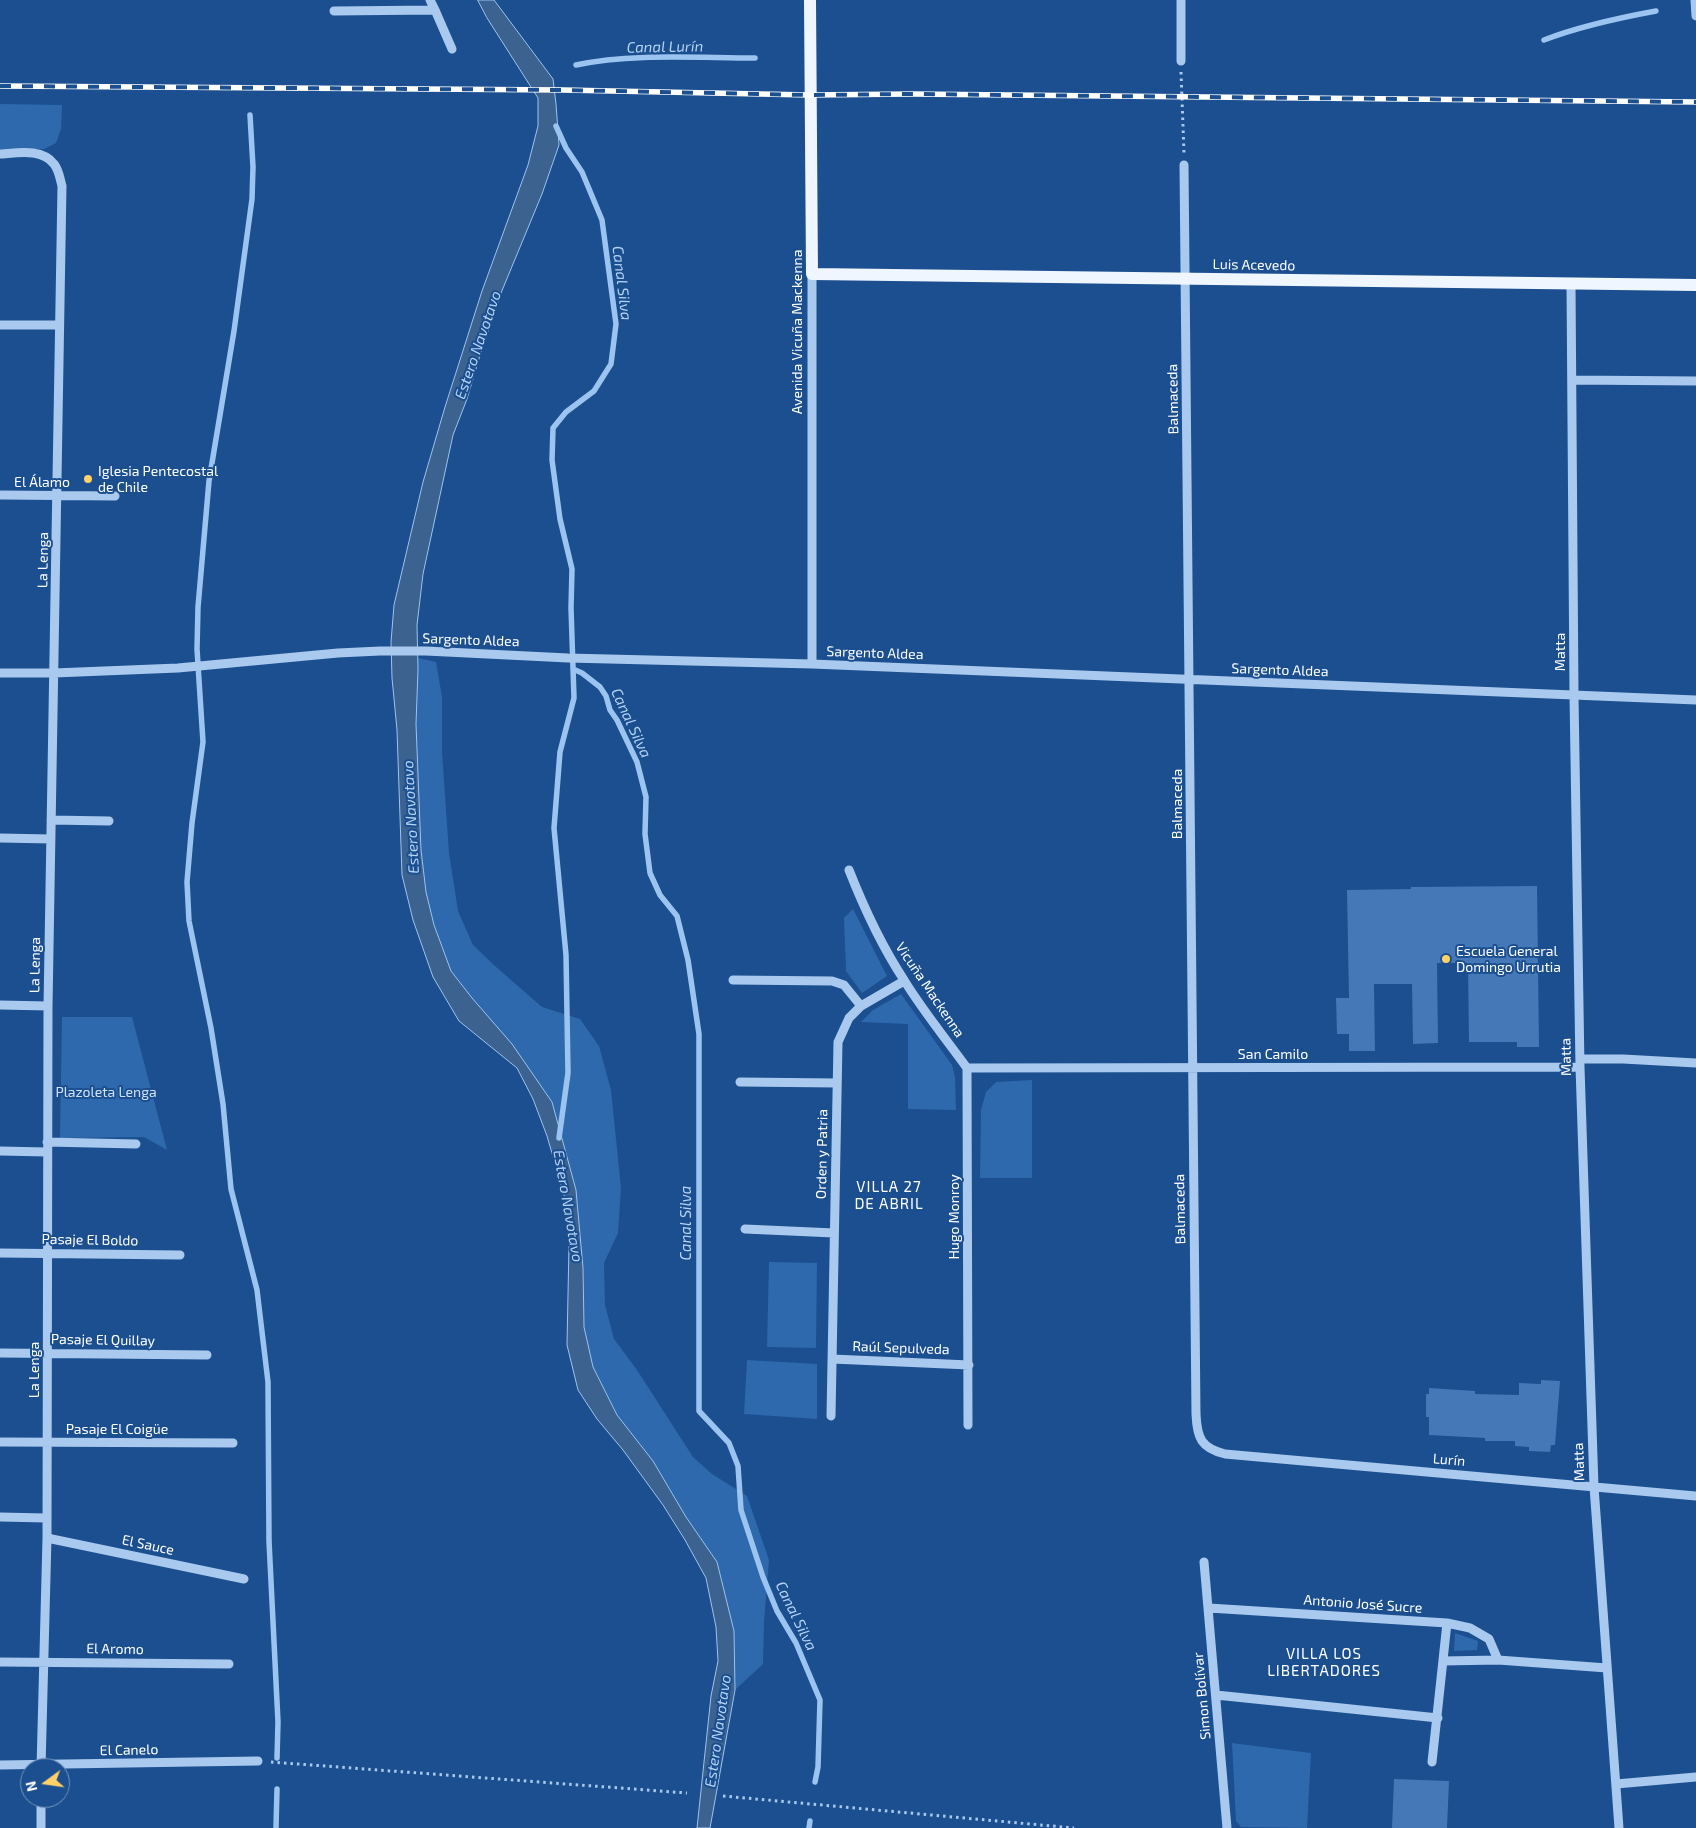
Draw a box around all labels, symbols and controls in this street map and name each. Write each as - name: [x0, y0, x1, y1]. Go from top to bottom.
- water label: Canal Lurín: [627, 37, 703, 57]
- water label: Canal Silva: [609, 245, 635, 321]
- street label: Avenida Vicuña Mackenna: [789, 250, 805, 414]
- street label: Luis Acevedo: [1213, 256, 1295, 274]
- water label: Estero Navotavo: [451, 288, 505, 402]
- street label: Balmaceda: [1164, 364, 1182, 434]
- place label: Iglesia Pentecostal de Chile: [98, 463, 218, 496]
- marker: Iglesia Pentecostal de Chile: [82, 473, 94, 485]
- street label: El Álamo: [14, 474, 70, 490]
- street label: La Lenga: [34, 532, 52, 588]
- street label: Sargento Aldea: [422, 630, 520, 650]
- street label: Matta: [1552, 633, 1568, 671]
- street label: Sargento Aldea: [826, 643, 924, 663]
- street label: Sargento Aldea: [1231, 660, 1329, 680]
- water label: Canal Silva: [607, 685, 655, 761]
- water label: Estero Navotavo: [399, 760, 423, 874]
- street label: Balmaceda: [1169, 769, 1185, 839]
- street label: La Lenga: [26, 937, 44, 993]
- street label: Vicuña Mackenna: [892, 939, 968, 1041]
- place label: Escuela General Domingo Urrutia: [1456, 943, 1561, 976]
- marker: Escuela General Domingo Urrutia: [1440, 953, 1452, 965]
- street label: Matta: [1557, 1038, 1575, 1076]
- street label: San Camilo: [1238, 1046, 1308, 1062]
- park label: Plazoleta Lenga: [55, 1084, 157, 1100]
- street label: Orden y Patria: [813, 1109, 831, 1199]
- water label: Estero Navotavo: [549, 1149, 587, 1263]
- street label: Hugo Monroy: [946, 1174, 962, 1260]
- street label: Balmaceda: [1171, 1174, 1189, 1244]
- district label: VILLA 27 DE ABRIL: [853, 1178, 925, 1213]
- water label: Canal Silva: [677, 1186, 695, 1260]
- street label: Pasaje El Boldo: [42, 1231, 138, 1249]
- street label: Pasaje El Quillay: [51, 1331, 155, 1349]
- street label: Raúl Sepulveda: [852, 1338, 950, 1358]
- street label: La Lenga: [26, 1342, 42, 1398]
- street label: Pasaje El Coigüe: [66, 1421, 168, 1437]
- street label: Matta: [1570, 1443, 1588, 1481]
- street label: Lurín: [1432, 1450, 1466, 1470]
- street label: El Sauce: [120, 1531, 176, 1559]
- water label: Canal Silva: [772, 1578, 820, 1654]
- street label: Antonio José Sucre: [1303, 1591, 1423, 1617]
- street label: El Aromo: [86, 1640, 144, 1658]
- district label: VILLA LOS LIBERTADORES: [1266, 1645, 1382, 1680]
- street label: Simon Bolívar: [1190, 1652, 1214, 1740]
- water label: Estero Navotavo: [701, 1674, 735, 1788]
- street label: El Canelo: [100, 1741, 158, 1759]
- north arrow: [20, 1758, 70, 1808]
- text: N: [21, 1780, 40, 1793]

